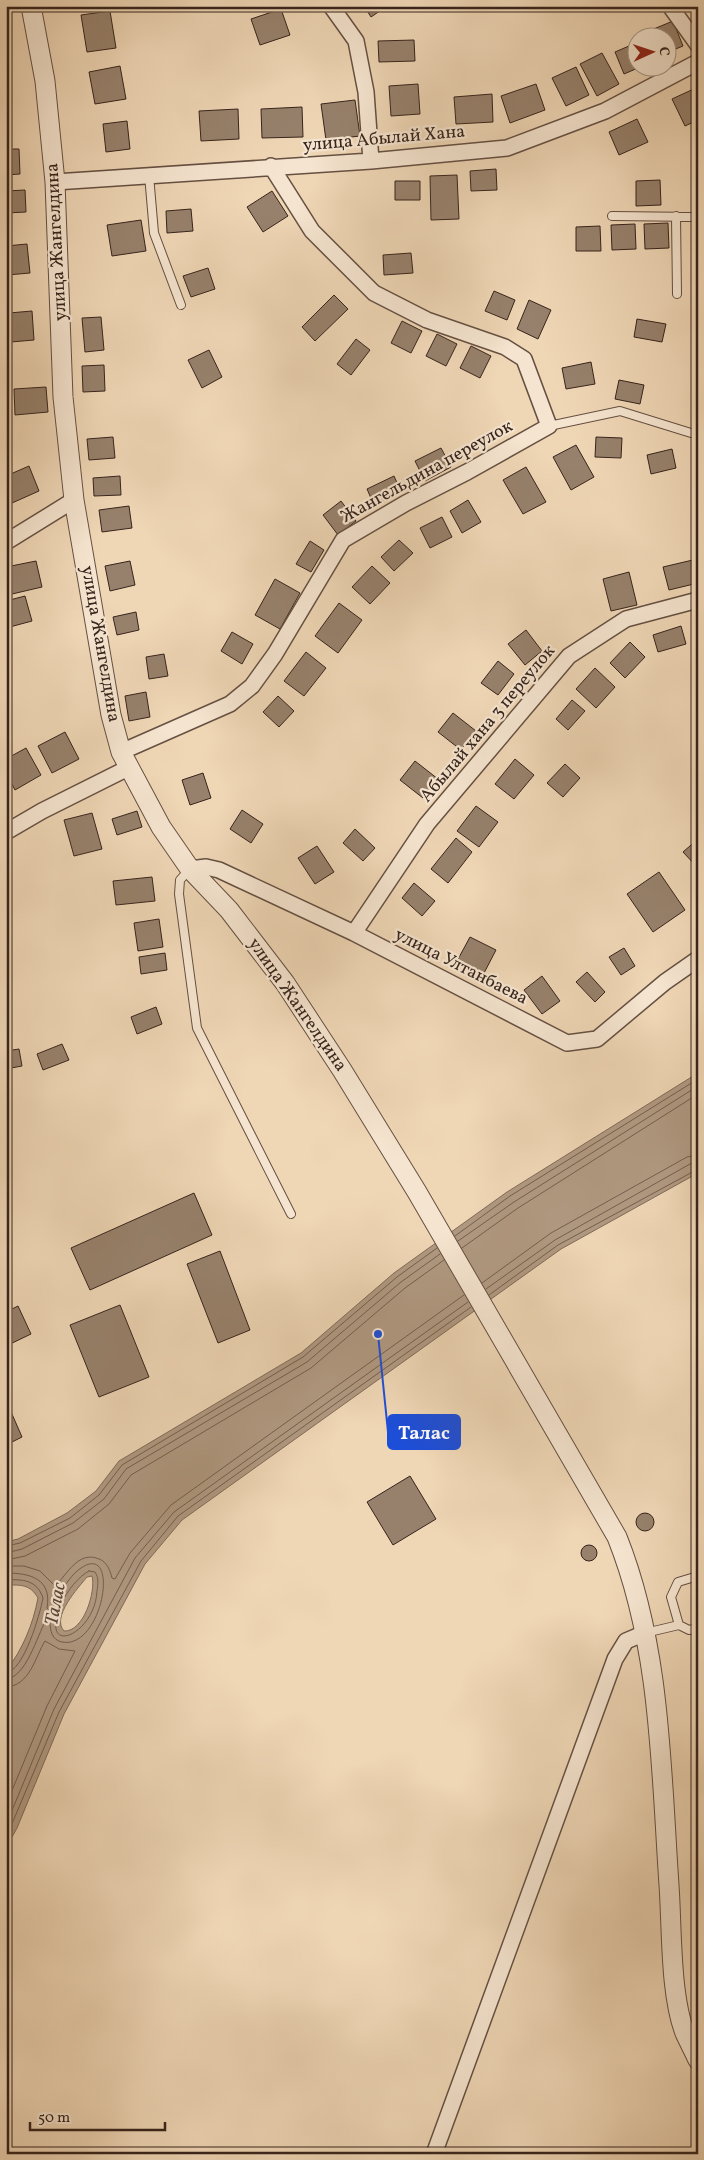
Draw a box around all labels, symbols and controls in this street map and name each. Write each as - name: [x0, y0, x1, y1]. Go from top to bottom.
- north arrow: [626, 28, 676, 78]
- text: С: [654, 46, 673, 56]
- street label: улица Абылай Хана: [302, 119, 466, 159]
- street label: улица Жангелдина: [40, 162, 74, 322]
- street label: Жангельдина переулок: [336, 414, 518, 530]
- street label: улица Жангелдина: [74, 564, 126, 724]
- street label: Абылай хана 3 переулок: [415, 639, 562, 808]
- street label: улица Ултанбаева: [390, 923, 532, 1011]
- street label: улица Жангелдина: [241, 933, 353, 1077]
- callout: Талас: [388, 1415, 460, 1449]
- text: Талас: [398, 1421, 450, 1447]
- water label: Талас: [39, 1580, 73, 1628]
- scale bar: [30, 2100, 165, 2132]
- text: 50 m: [38, 2108, 70, 2129]

